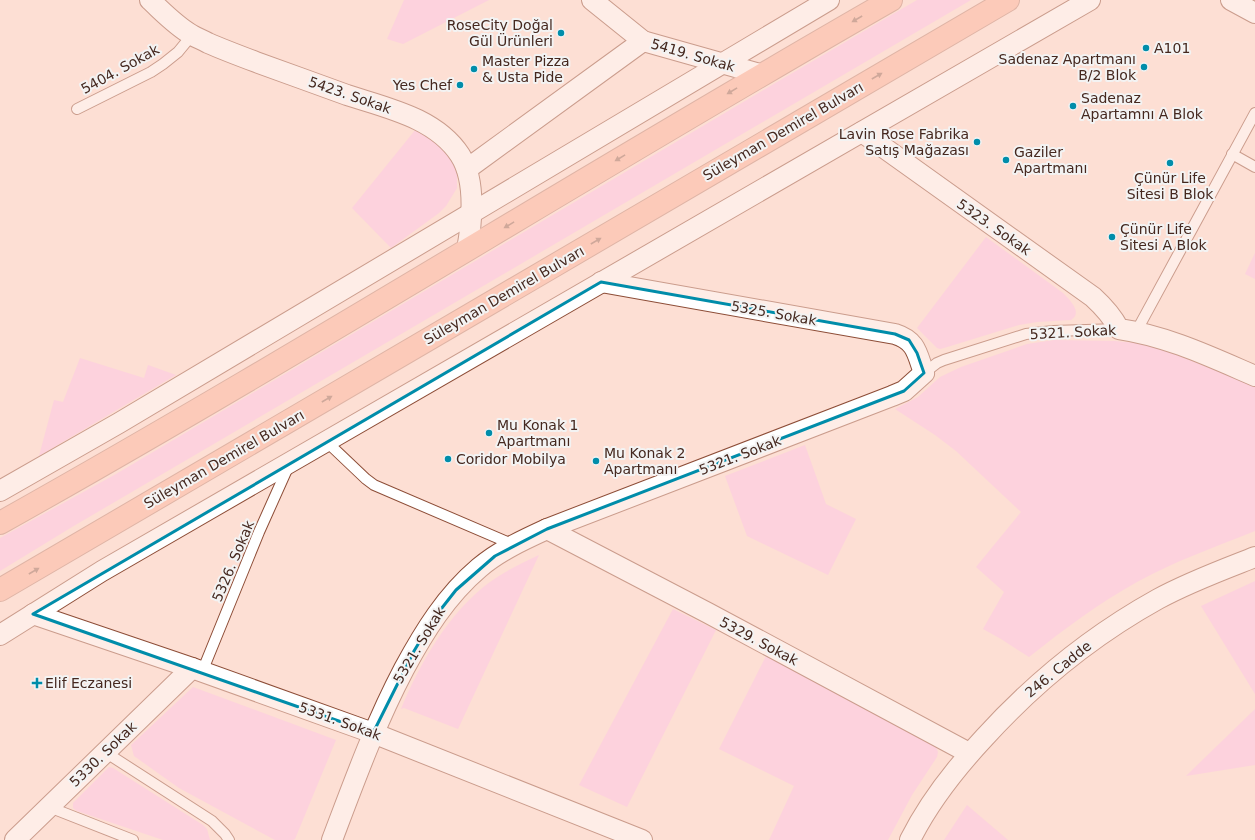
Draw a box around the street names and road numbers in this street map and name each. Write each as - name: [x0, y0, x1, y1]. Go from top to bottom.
- street label: 5419. Sokak: [649, 35, 738, 75]
- street label: 5404. Sokak: [78, 41, 162, 97]
- street label: 5423. Sokak: [306, 73, 394, 117]
- street label: Süleyman Demirel Bulvarı: [700, 78, 866, 184]
- street label: 5323. Sokak: [954, 196, 1035, 259]
- street label: Süleyman Demirel Bulvarı: [421, 242, 587, 348]
- street label: 5325. Sokak: [730, 298, 819, 329]
- street label: 5321. Sokak: [1029, 322, 1118, 342]
- street label: Süleyman Demirel Bulvarı: [141, 406, 307, 512]
- street label: 5321. Sokak: [697, 432, 784, 478]
- street label: 5326. Sokak: [209, 517, 258, 604]
- street label: 5321. Sokak: [390, 603, 449, 686]
- street label: 5329. Sokak: [717, 614, 802, 669]
- street label: 246. Cadde: [1022, 637, 1094, 701]
- street label: 5331. Sokak: [297, 699, 384, 744]
- street label: 5330. Sokak: [66, 718, 140, 790]

